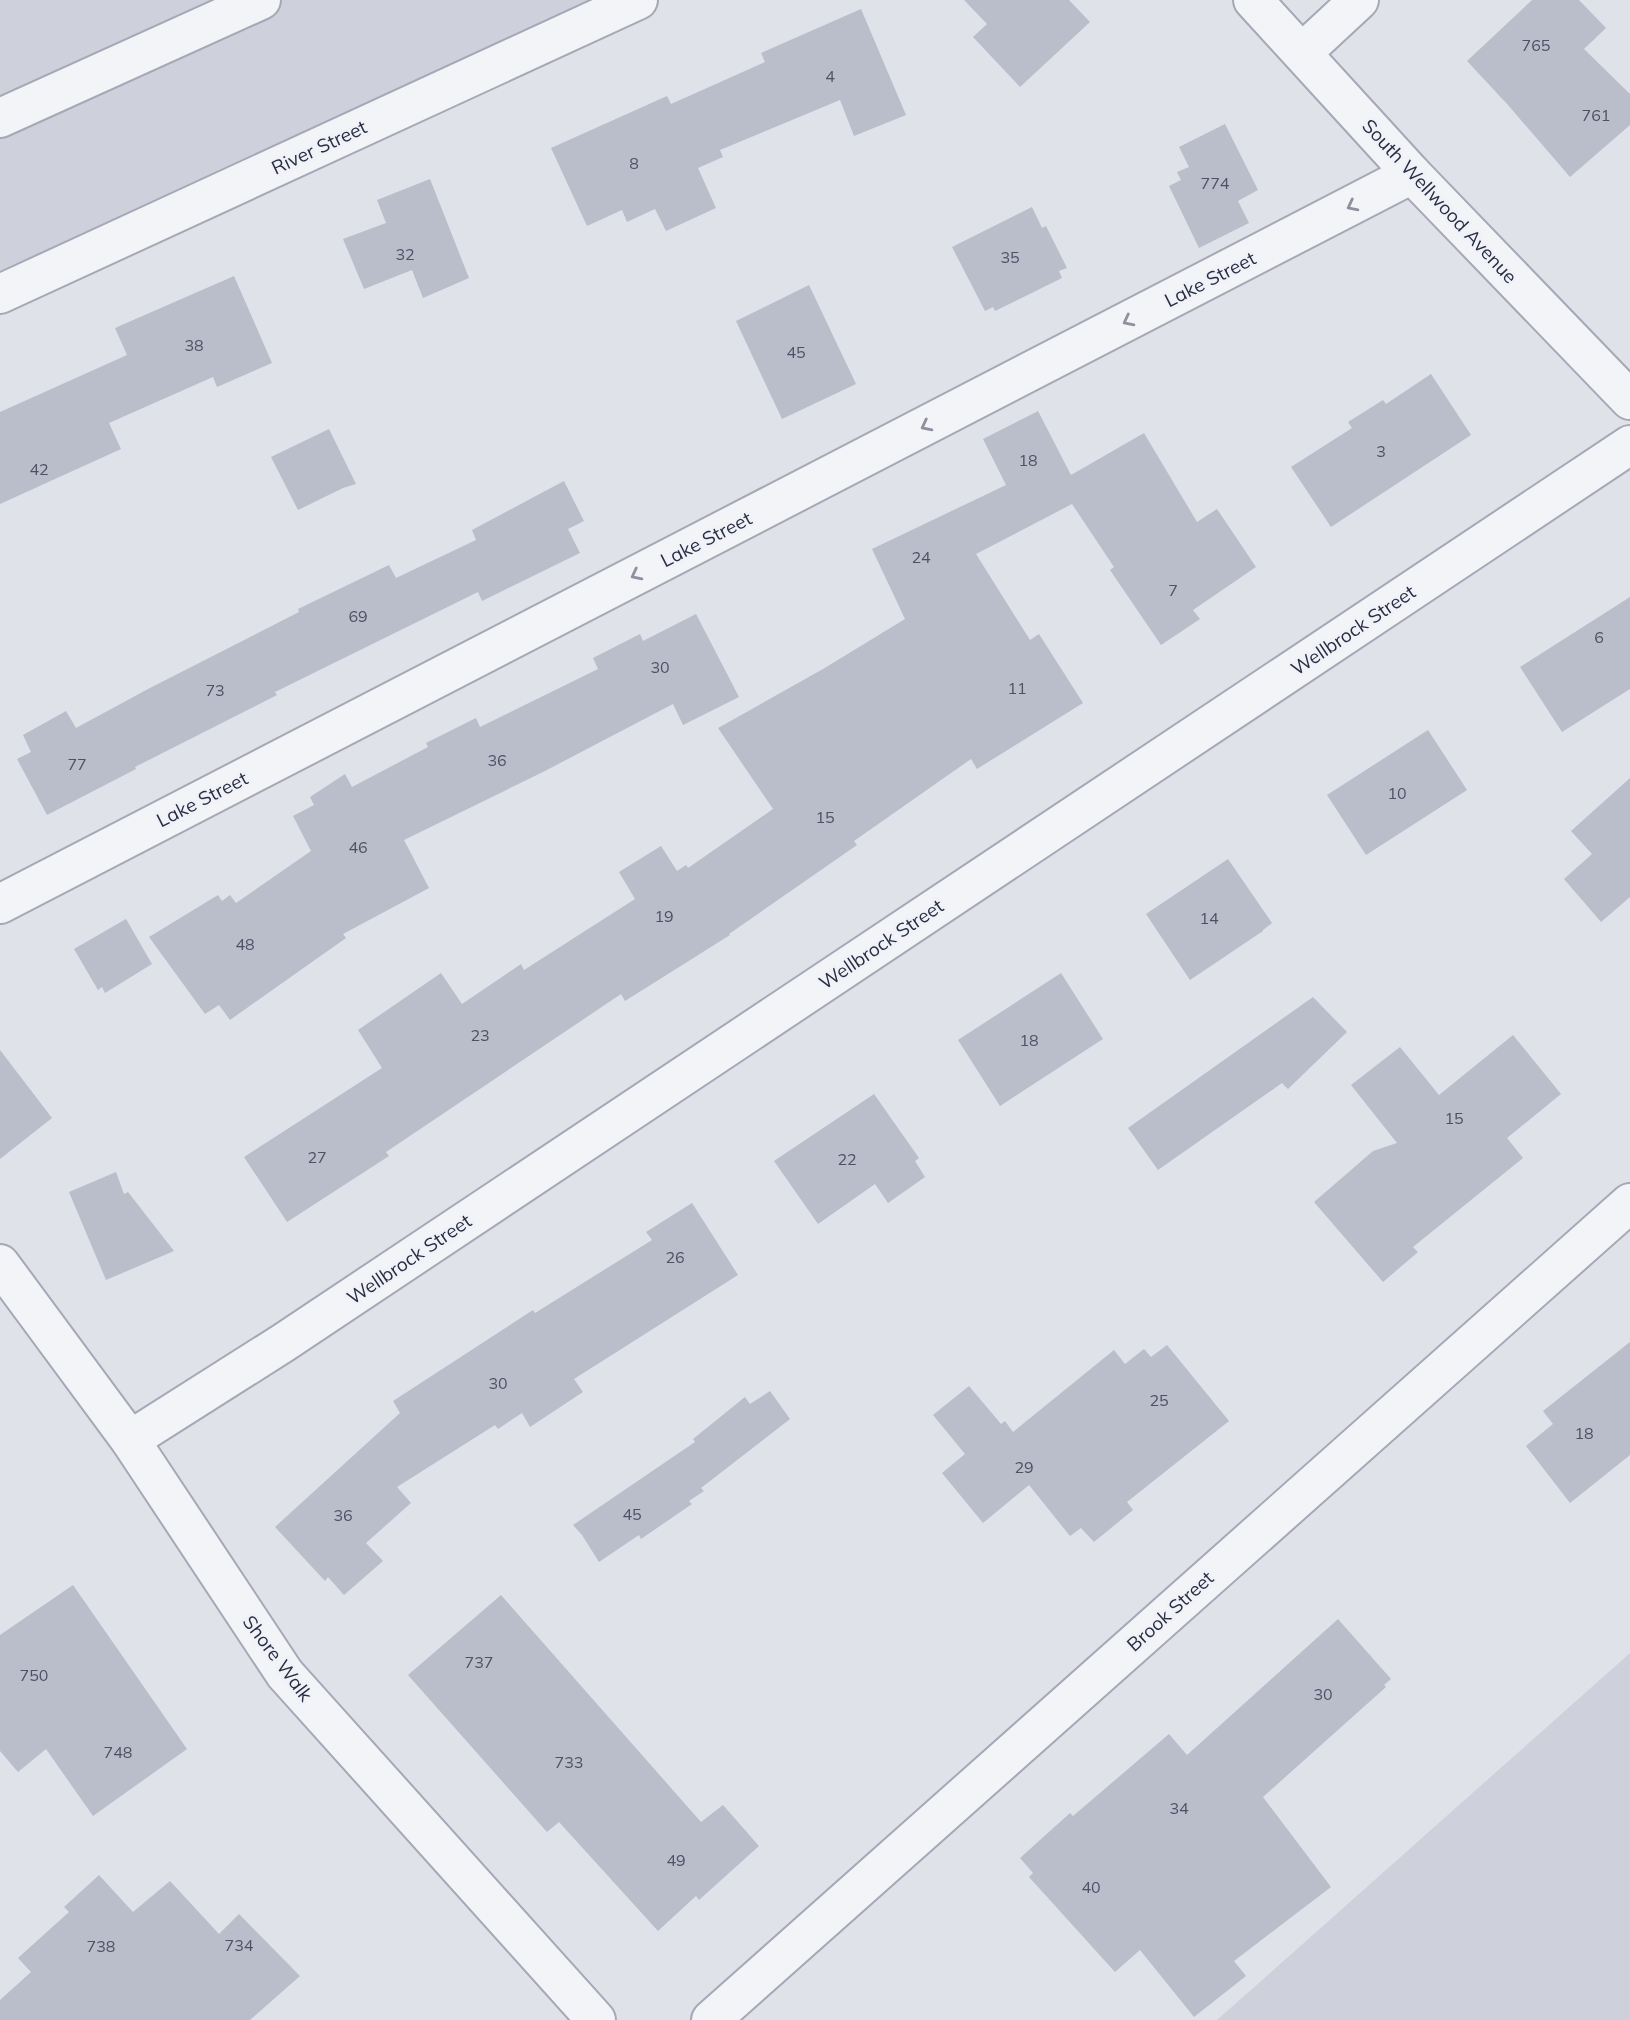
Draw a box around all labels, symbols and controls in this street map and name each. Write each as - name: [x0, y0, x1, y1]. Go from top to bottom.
- house number: 765: [1522, 35, 1550, 55]
- house number: 4: [825, 66, 835, 86]
- house number: 761: [1582, 105, 1610, 125]
- street label: River Street: [268, 114, 371, 180]
- street label: South Wellwood Avenue: [1357, 114, 1523, 288]
- house number: 8: [629, 153, 639, 173]
- house number: 774: [1201, 173, 1230, 193]
- one-way arrow: [1347, 197, 1359, 211]
- house number: 32: [395, 244, 415, 264]
- street label: Lake Street: [1160, 246, 1260, 312]
- house number: 35: [1000, 247, 1020, 267]
- one-way arrow: [1123, 313, 1135, 327]
- house number: 38: [184, 335, 204, 355]
- house number: 45: [786, 342, 806, 362]
- one-way arrow: [920, 417, 933, 431]
- house number: 3: [1376, 441, 1386, 461]
- house number: 18: [1018, 450, 1038, 470]
- house number: 42: [29, 459, 49, 479]
- street label: Lake Street: [656, 506, 756, 572]
- house number: 24: [911, 547, 931, 567]
- one-way arrow: [631, 567, 643, 580]
- street label: Wellbrock Street: [1286, 579, 1420, 681]
- house number: 7: [1168, 580, 1178, 600]
- house number: 69: [348, 606, 368, 626]
- house number: 6: [1594, 627, 1604, 647]
- house number: 30: [650, 657, 670, 677]
- house number: 11: [1007, 678, 1027, 698]
- house number: 73: [205, 680, 225, 700]
- house number: 36: [487, 750, 507, 770]
- house number: 77: [67, 754, 87, 774]
- street label: Lake Street: [152, 766, 252, 832]
- house number: 10: [1387, 783, 1407, 803]
- house number: 15: [815, 807, 835, 827]
- house number: 46: [348, 837, 368, 857]
- street label: Wellbrock Street: [814, 893, 948, 995]
- house number: 19: [654, 906, 674, 926]
- house number: 14: [1199, 908, 1219, 928]
- house number: 48: [235, 934, 255, 954]
- house number: 23: [470, 1025, 490, 1045]
- house number: 18: [1019, 1030, 1039, 1050]
- house number: 15: [1444, 1108, 1464, 1128]
- house number: 27: [307, 1147, 327, 1167]
- house number: 22: [837, 1149, 857, 1169]
- street label: Wellbrock Street: [342, 1208, 476, 1310]
- house number: 26: [665, 1247, 685, 1267]
- house number: 30: [488, 1373, 508, 1393]
- house number: 25: [1149, 1390, 1169, 1410]
- house number: 18: [1574, 1423, 1594, 1443]
- house number: 29: [1014, 1457, 1034, 1477]
- house number: 45: [622, 1504, 642, 1524]
- house number: 36: [333, 1505, 353, 1525]
- street label: Brook Street: [1122, 1565, 1219, 1656]
- street label: Shore Walk: [238, 1610, 318, 1706]
- house number: 737: [465, 1652, 493, 1672]
- house number: 750: [20, 1665, 48, 1685]
- house number: 30: [1313, 1684, 1333, 1704]
- house number: 748: [104, 1742, 132, 1762]
- house number: 733: [555, 1752, 583, 1772]
- house number: 34: [1169, 1798, 1189, 1818]
- house number: 49: [666, 1850, 686, 1870]
- house number: 40: [1081, 1877, 1101, 1897]
- house number: 734: [225, 1935, 254, 1955]
- house number: 738: [87, 1936, 115, 1956]

